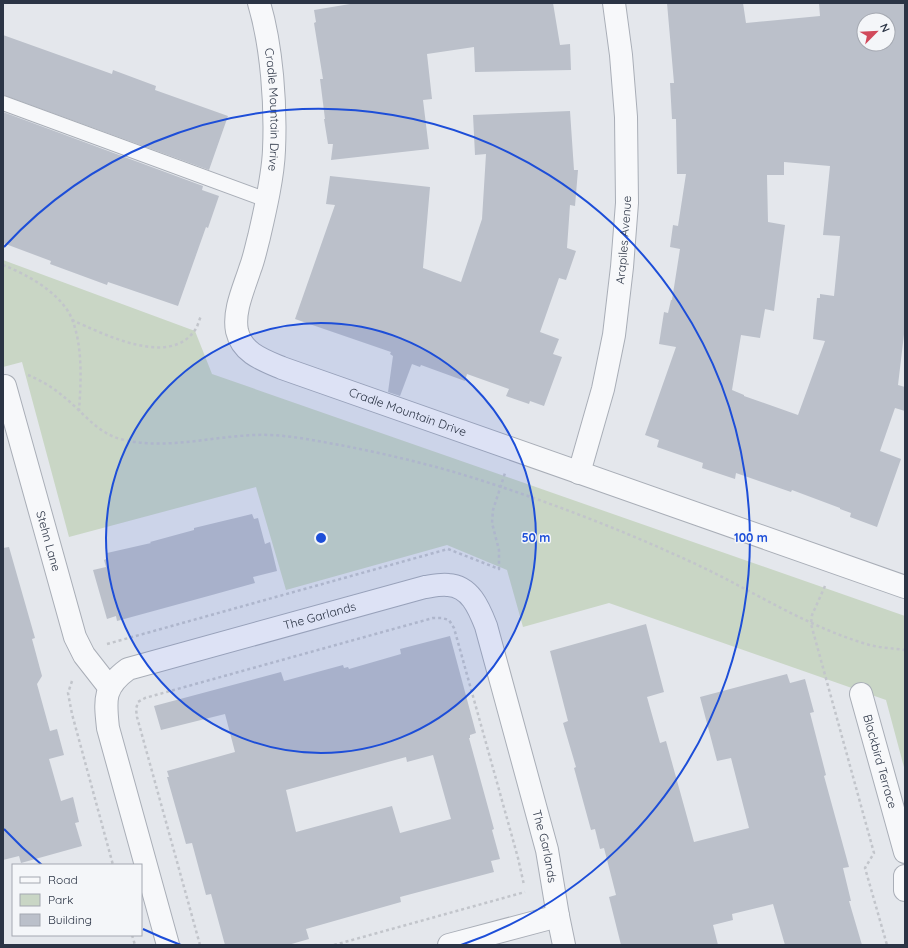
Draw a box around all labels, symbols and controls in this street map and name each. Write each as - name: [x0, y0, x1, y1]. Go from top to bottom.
- north arrow: [856, 12, 896, 52]
- text: N: [877, 21, 893, 34]
- street label: Cradle Mountain Drive: [262, 47, 282, 172]
- street label: Arapiles Avenue: [612, 195, 634, 285]
- street label: Cradle Mountain Drive: [347, 384, 469, 439]
- street label: Stehn Lane: [33, 509, 64, 573]
- text: 50 m: [522, 530, 550, 545]
- text: 100 m: [734, 530, 768, 545]
- centre of rings: [314, 531, 328, 545]
- street label: The Garlands: [282, 598, 358, 633]
- street label: Blackbird Terrace: [860, 712, 901, 810]
- street label: The Garlands: [529, 808, 560, 884]
- legend: [12, 864, 142, 936]
- text: Road: [48, 872, 78, 887]
- text: Park: [48, 892, 73, 907]
- text: Building: [48, 912, 92, 927]

